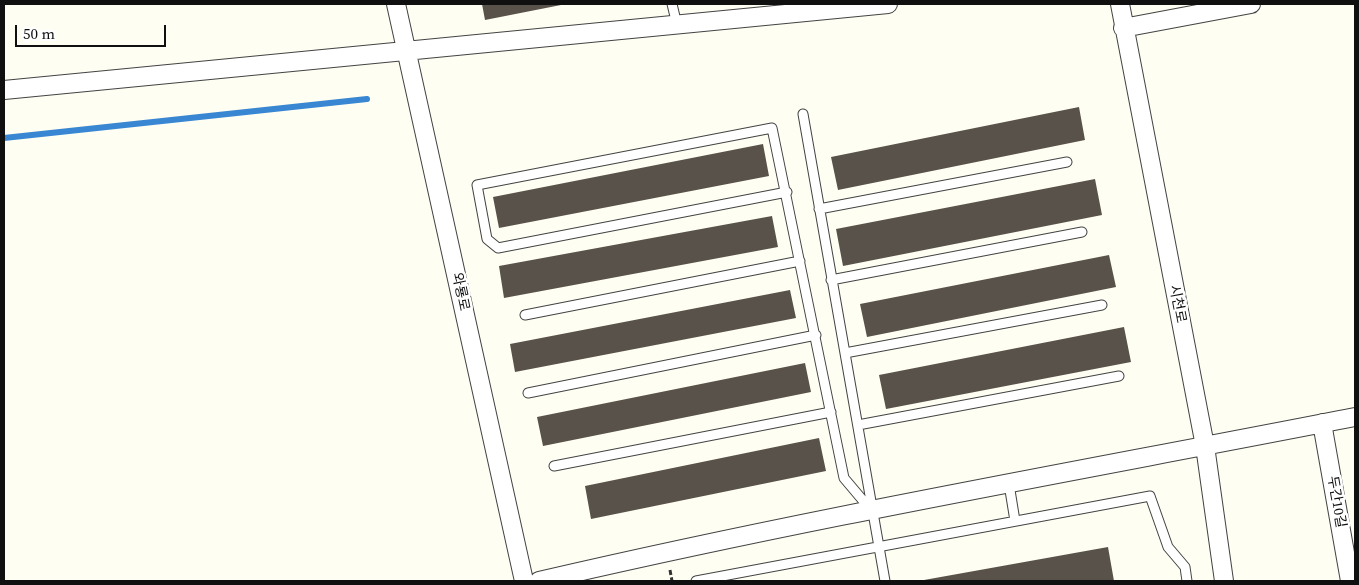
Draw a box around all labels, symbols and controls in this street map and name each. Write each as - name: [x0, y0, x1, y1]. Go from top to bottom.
- scale bar: [18, 15, 169, 47]
- text: 50 m: [23, 23, 55, 44]
- street label: 와룡로: [448, 271, 472, 313]
- street label: 시천로: [1165, 283, 1189, 325]
- street label: 두간10길: [1323, 475, 1349, 529]

